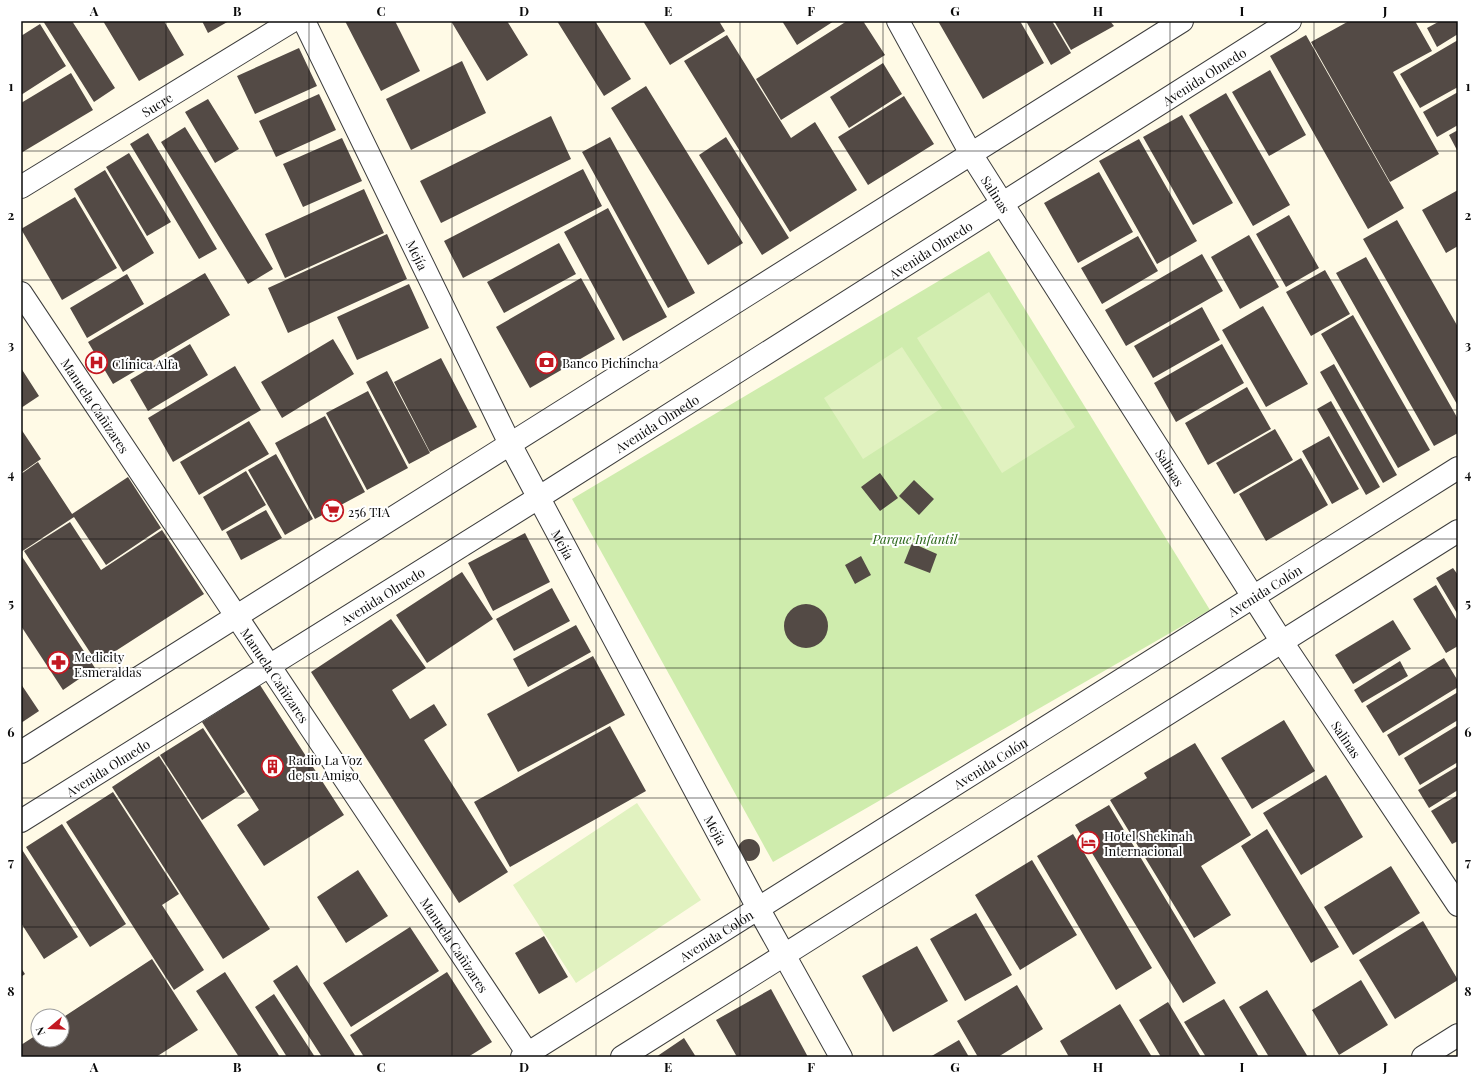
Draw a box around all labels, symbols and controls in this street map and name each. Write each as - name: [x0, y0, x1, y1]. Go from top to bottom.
- text: A: [89, 2, 99, 19]
- text: B: [233, 2, 242, 19]
- text: C: [376, 2, 386, 19]
- text: D: [519, 2, 529, 19]
- text: E: [664, 2, 672, 19]
- text: F: [807, 2, 815, 19]
- text: G: [950, 2, 960, 19]
- text: H: [1093, 2, 1103, 19]
- text: I: [1240, 2, 1245, 19]
- text: J: [1382, 2, 1388, 19]
- street label: Avenida Olmedo: [1158, 43, 1249, 109]
- text: 1: [9, 77, 14, 94]
- text: 1: [1466, 77, 1471, 94]
- street label: Sucre: [138, 88, 175, 120]
- street label: Salinas: [978, 172, 1015, 216]
- text: 2: [8, 206, 15, 223]
- text: 2: [1465, 206, 1472, 223]
- street label: Avenida Olmedo: [884, 216, 975, 283]
- street label: Mejía: [403, 237, 433, 273]
- text: 3: [8, 336, 14, 353]
- text: 3: [1465, 336, 1471, 353]
- bank icon: Banco Pichincha: [534, 349, 560, 375]
- hospital icon: Clínica Alfa: [83, 350, 109, 376]
- place label: Banco Pichincha: [562, 354, 659, 371]
- street label: Manuela Cañizares: [58, 355, 134, 456]
- place label: Clínica Alfa: [112, 355, 179, 372]
- street label: Avenida Olmedo: [611, 390, 702, 456]
- street label: Salinas: [1152, 445, 1189, 489]
- text: 4: [8, 465, 15, 482]
- text: 4: [1465, 465, 1472, 482]
- supermarket icon: 256 TIA: [320, 498, 346, 524]
- place label: 256 TIA: [348, 503, 391, 520]
- street label: Mejía: [549, 526, 579, 562]
- park label: Parque Infantil: [872, 530, 959, 547]
- street label: Avenida Colón: [1223, 560, 1305, 620]
- street label: Avenida Olmedo: [336, 563, 427, 628]
- text: 5: [8, 594, 14, 611]
- text: 5: [1465, 594, 1471, 611]
- street label: Manuela Cañizares: [238, 624, 313, 726]
- place label: Medicity Esmeraldas: [74, 648, 142, 680]
- pharmacy icon: Medicity Esmeraldas: [45, 650, 71, 676]
- street label: Salinas: [1328, 717, 1365, 761]
- text: 6: [7, 723, 15, 740]
- text: 6: [1464, 723, 1472, 740]
- street label: Avenida Colón: [949, 733, 1030, 793]
- street label: Avenida Olmedo: [62, 734, 153, 800]
- place label: Radio La Voz de su Amigo: [288, 751, 362, 783]
- building icon: Radio La Voz de su Amigo: [259, 753, 285, 779]
- street label: Mejía: [701, 812, 731, 848]
- place label: Hotel Shekinah Internacional: [1104, 827, 1193, 859]
- hotel icon: Hotel Shekinah Internacional: [1076, 829, 1102, 855]
- text: 7: [8, 853, 14, 870]
- text: 7: [1465, 853, 1471, 870]
- street label: Manuela Cañizares: [417, 894, 493, 996]
- street label: Avenida Colón: [675, 905, 756, 965]
- text: 8: [7, 982, 15, 999]
- text: 8: [1464, 982, 1472, 999]
- north arrow: [30, 1008, 70, 1048]
- text: N: [32, 1025, 48, 1038]
- text: A: [89, 1058, 99, 1075]
- text: B: [233, 1058, 242, 1075]
- text: C: [376, 1058, 386, 1075]
- text: D: [519, 1058, 529, 1075]
- text: E: [664, 1058, 672, 1075]
- text: F: [807, 1058, 815, 1075]
- text: G: [950, 1058, 960, 1075]
- text: H: [1093, 1058, 1103, 1075]
- text: I: [1240, 1058, 1245, 1075]
- text: J: [1382, 1058, 1388, 1075]

